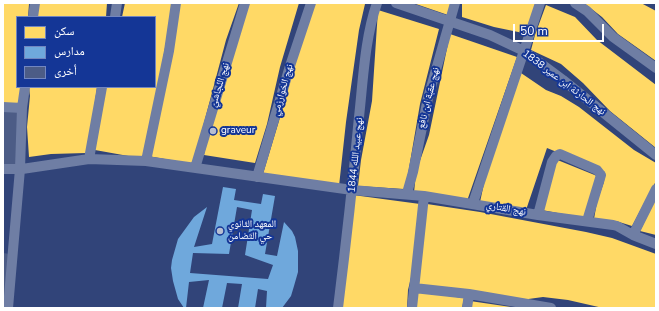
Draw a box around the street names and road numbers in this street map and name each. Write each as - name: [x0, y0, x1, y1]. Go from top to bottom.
- street label: نهج الحارثة ابن عمير 1838: [520, 48, 608, 118]
- street label: نهج النّجاشيّ: [208, 61, 232, 109]
- street label: نهج الخوارزمي: [270, 63, 296, 117]
- street label: نهج عقبة ابن نافع: [416, 66, 442, 130]
- street label: نهج عبيد اللله 1844: [346, 117, 366, 193]
- street label: نهج القتاري: [485, 200, 527, 218]

